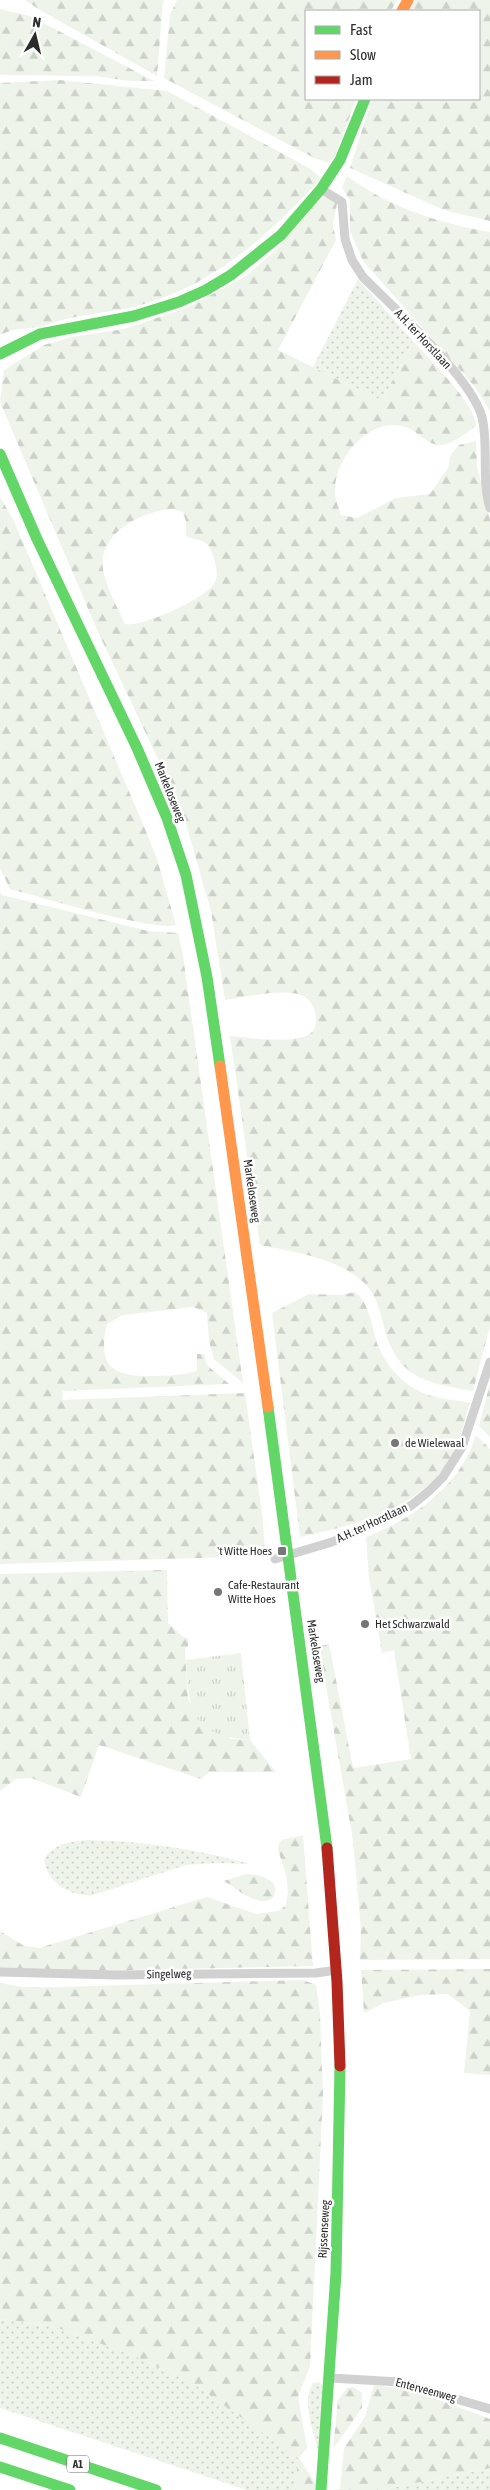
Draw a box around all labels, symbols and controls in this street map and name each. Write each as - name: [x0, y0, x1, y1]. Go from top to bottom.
- north arrow: [10, 10, 60, 60]
- legend: [305, 10, 480, 100]
- text: N: [32, 14, 42, 31]
- text: Fast: [350, 21, 372, 38]
- text: Slow: [350, 46, 376, 63]
- text: Jam: [350, 71, 373, 88]
- street label: A.H. ter Horstlaan: [392, 306, 454, 372]
- street label: Markeloseweg: [152, 760, 189, 825]
- street label: Markeloseweg: [241, 1159, 263, 1224]
- place label: de Wielewaal: [405, 1436, 465, 1450]
- marker: de Wielewaal: [389, 1437, 401, 1449]
- street label: A.H. ter Horstlaan: [334, 1500, 410, 1546]
- place label: 't Witte Hoes: [217, 1544, 272, 1558]
- marker: 't Witte Hoes: [276, 1545, 288, 1557]
- place label: Cafe-Restaurant Witte Hoes: [228, 1578, 300, 1606]
- marker: Cafe-Restaurant Witte Hoes: [212, 1586, 224, 1598]
- place label: Het Schwarzwald: [375, 1617, 450, 1631]
- marker: Het Schwarzwald: [359, 1618, 371, 1630]
- street label: Markeloseweg: [304, 1619, 328, 1684]
- street label: Singelweg: [147, 1967, 192, 1981]
- street label: Rijssenseweg: [315, 2199, 333, 2259]
- street label: Enterveenweg: [394, 2375, 459, 2405]
- road number: A1: [67, 2456, 89, 2472]

